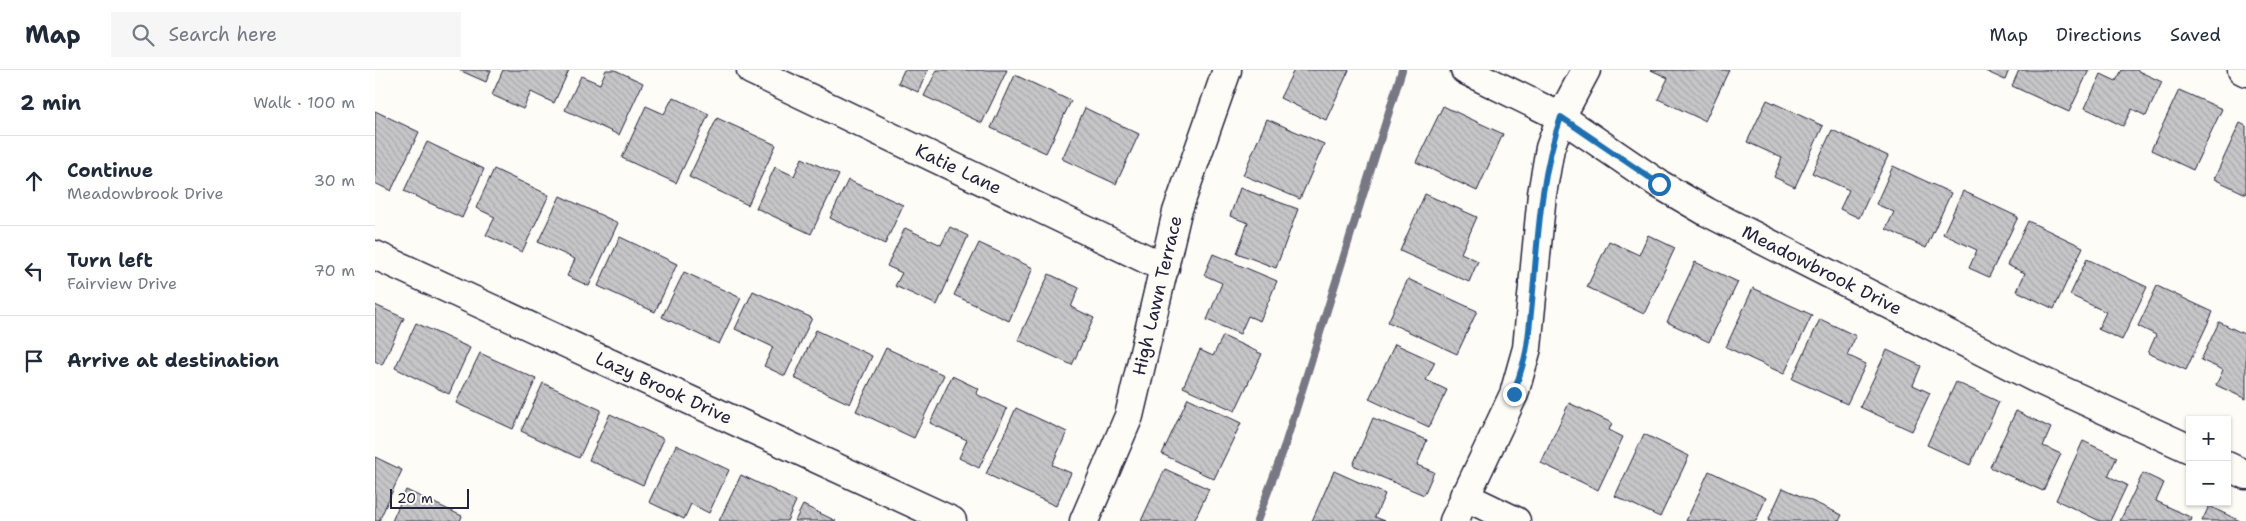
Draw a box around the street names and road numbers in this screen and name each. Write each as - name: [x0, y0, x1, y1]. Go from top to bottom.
- street label: Katie Lane: [911, 138, 1006, 200]
- street label: High Lawn Terrace: [1127, 213, 1188, 378]
- street label: Meadowbrook Drive: [1738, 220, 1906, 321]
- street label: Lazy Brook Drive: [591, 346, 736, 430]

